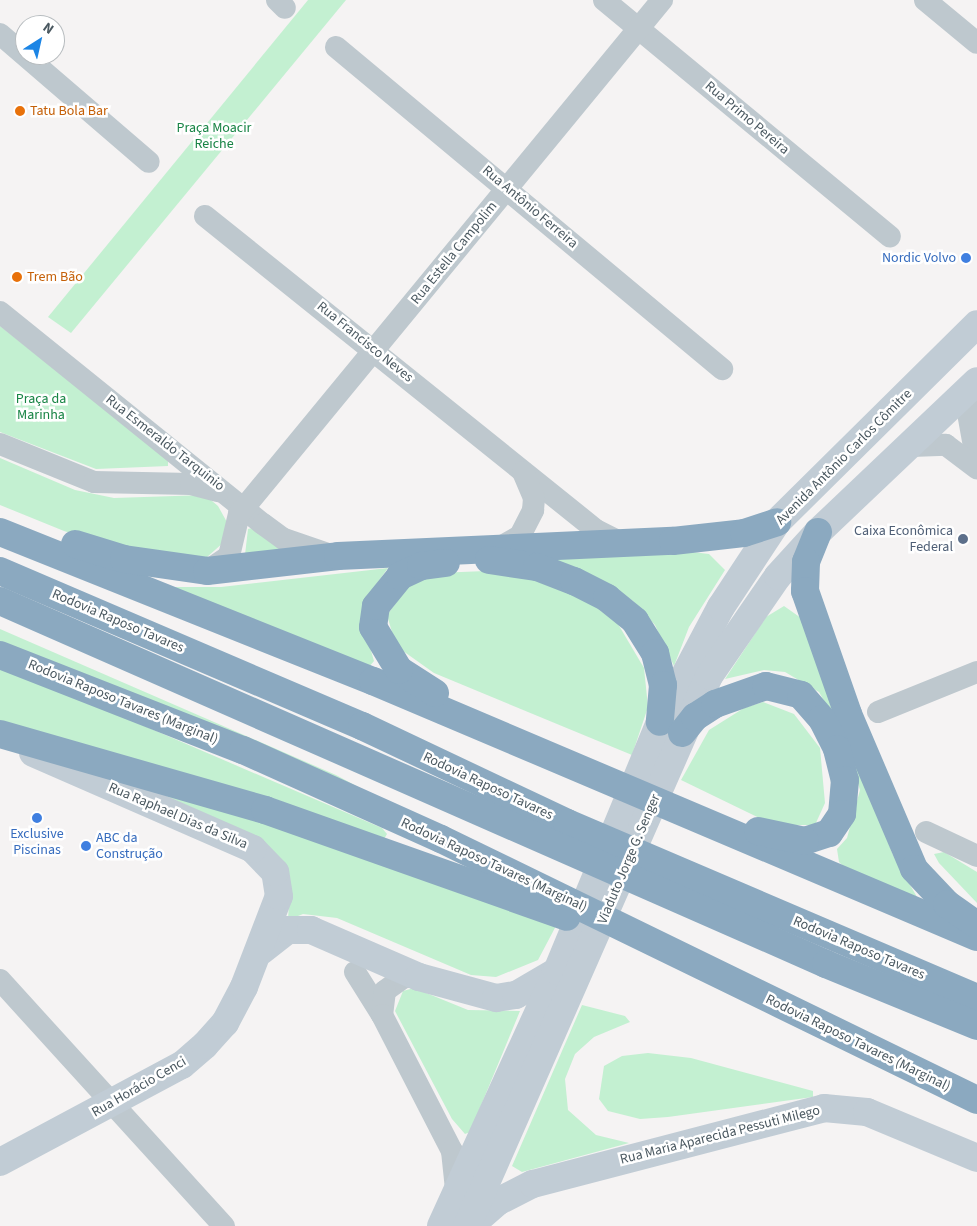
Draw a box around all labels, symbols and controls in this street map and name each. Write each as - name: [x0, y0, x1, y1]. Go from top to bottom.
- north arrow: [15, 15, 65, 65]
- text: N: [38, 18, 58, 39]
- street label: Rua Primo Pereira: [701, 78, 793, 158]
- place label: Tatu Bola Bar: [30, 103, 108, 119]
- marker: Tatu Bola Bar: [14, 105, 26, 117]
- park label: Praça Moacir Reiche: [177, 120, 251, 152]
- street label: Rua Antônio Ferreira: [479, 162, 581, 252]
- street label: Rua Estella Campolim: [407, 198, 501, 308]
- place label: Nordic Volvo: [882, 250, 956, 266]
- marker: Nordic Volvo: [960, 252, 972, 264]
- place label: Trem Bão: [27, 269, 83, 285]
- marker: Trem Bão: [11, 271, 23, 283]
- street label: Rua Francisco Neves: [314, 298, 416, 386]
- street label: Avenida Antônio Carlos Cômitre: [773, 386, 915, 528]
- park label: Praça da Marinha: [16, 391, 66, 424]
- street label: Rua Esmeraldo Tarquinio: [102, 391, 228, 495]
- place label: Caixa Econômica Federal: [854, 523, 953, 556]
- marker: Caixa Econômica Federal: [957, 533, 969, 545]
- street label: Rodovia Raposo Tavares: [50, 586, 186, 656]
- street label: Rodovia Raposo Tavares (Marginal): [26, 656, 220, 748]
- street label: Rodovia Raposo Tavares: [420, 748, 556, 824]
- street label: Rua Raphael Dias da Silva: [106, 779, 250, 853]
- street label: Viaduto Jorge G. Senger: [594, 792, 664, 926]
- marker: Exclusive Piscinas: [31, 812, 43, 824]
- street label: Rodovia Raposo Tavares (Marginal): [398, 814, 590, 916]
- place label: Exclusive Piscinas: [10, 826, 64, 859]
- place label: ABC da Construção: [96, 830, 163, 862]
- marker: ABC da Construção: [80, 840, 92, 852]
- street label: Rodovia Raposo Tavares: [791, 913, 927, 983]
- street label: Rodovia Raposo Tavares (Marginal): [763, 991, 953, 1095]
- street label: Rua Horácio Cenci: [89, 1053, 189, 1121]
- street label: Rua Maria Aparecida Pessuti Milego: [618, 1102, 822, 1168]

